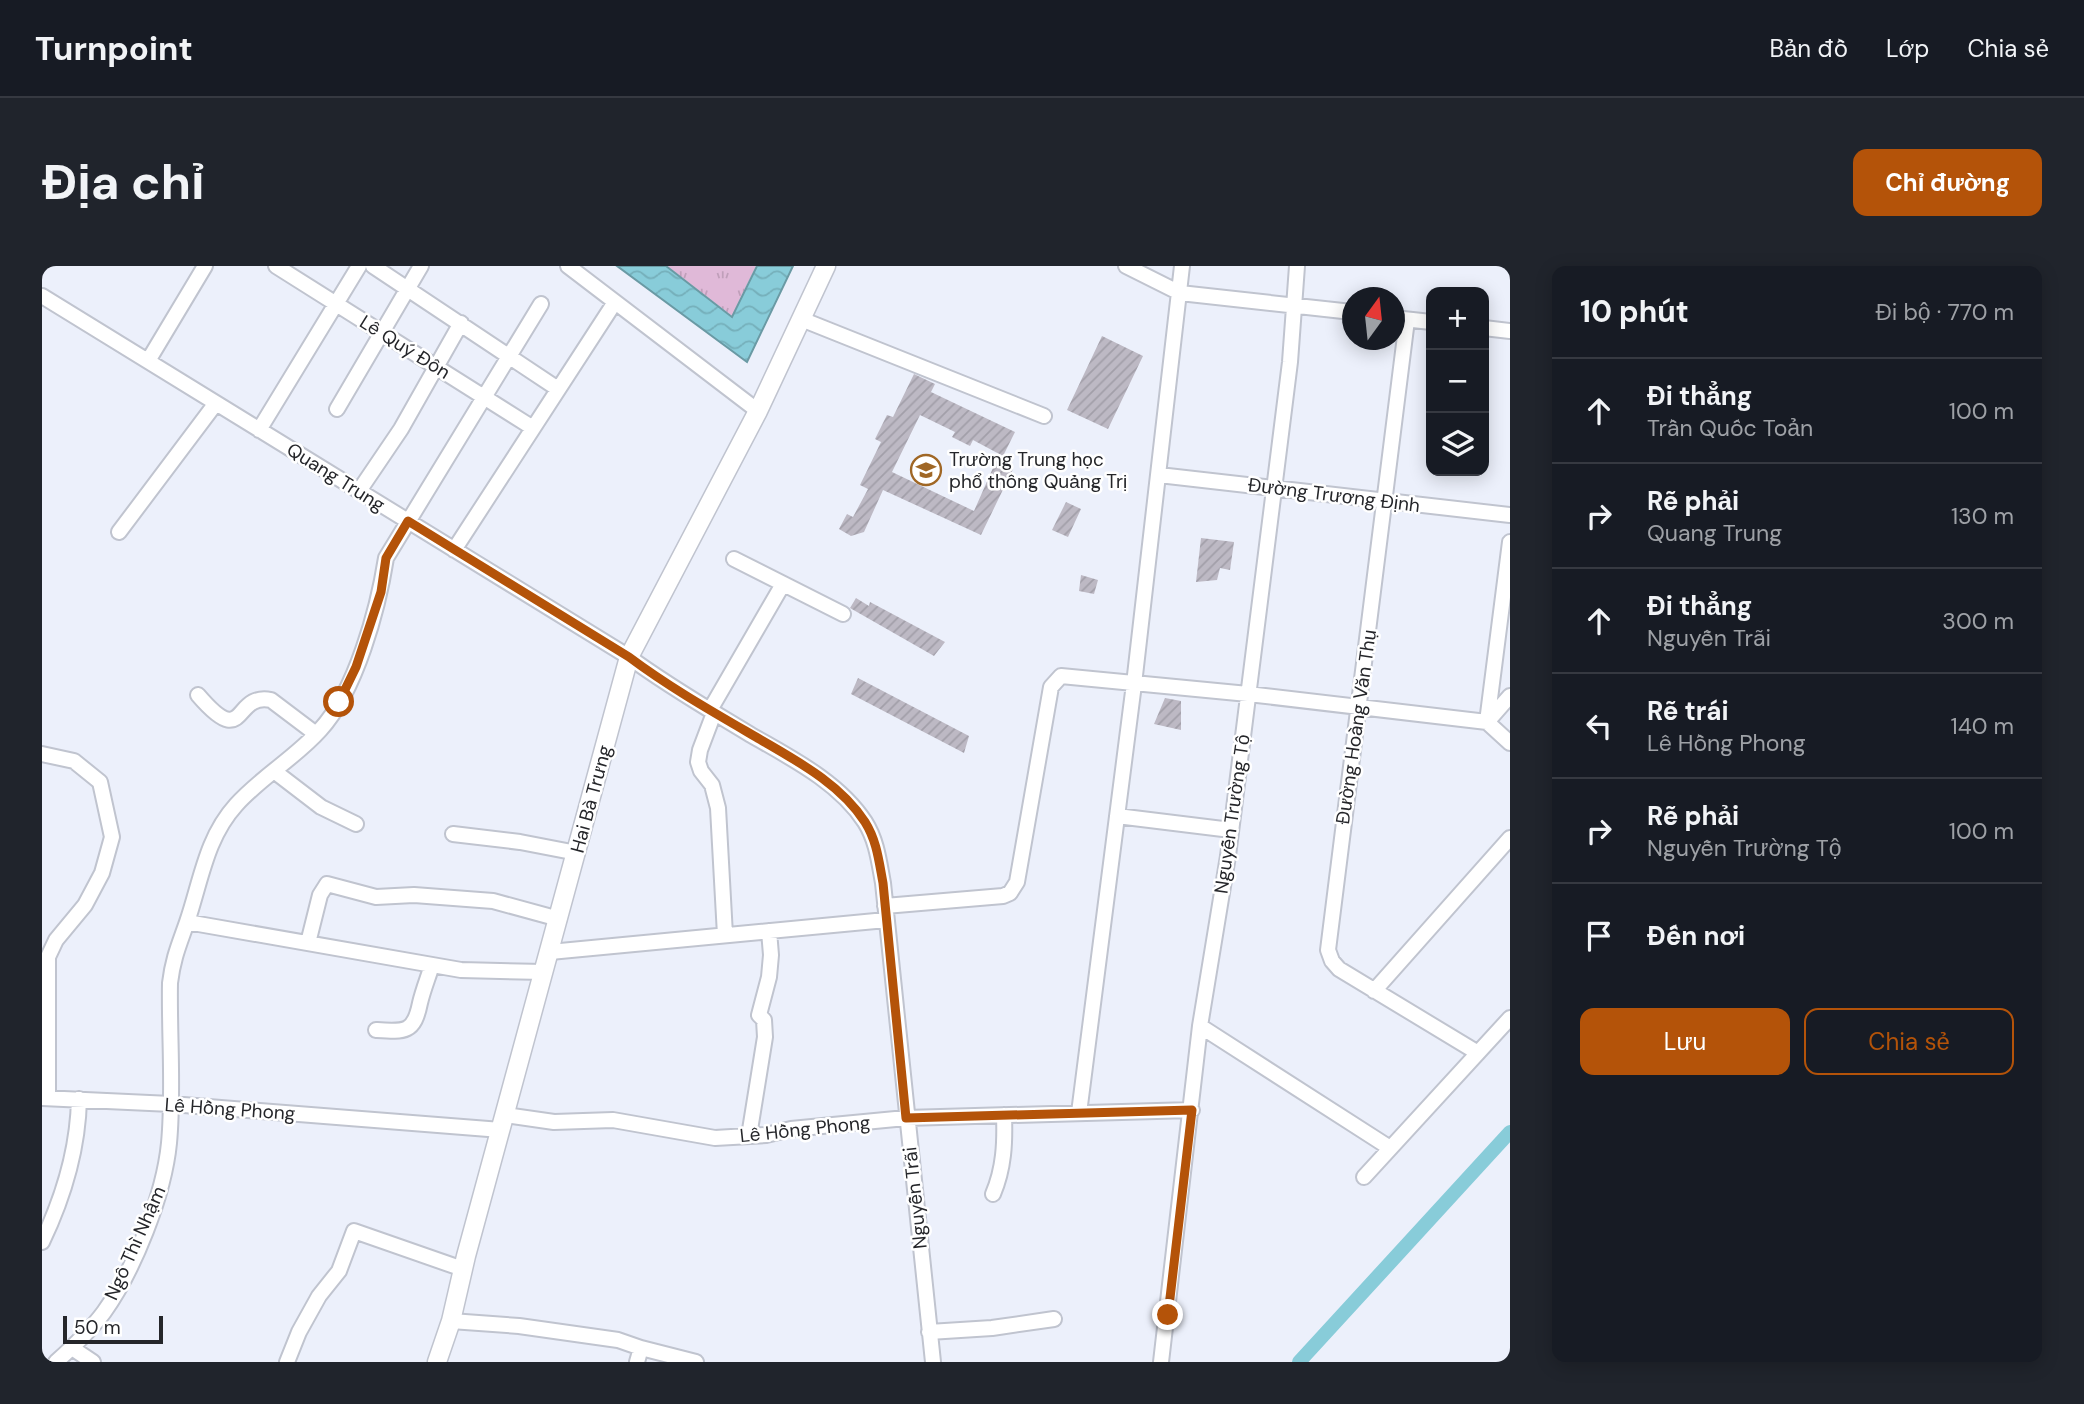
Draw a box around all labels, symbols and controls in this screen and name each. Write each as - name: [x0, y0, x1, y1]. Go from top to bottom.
- text: Turnpoint: [35, 27, 193, 70]
- text: Bản đồ: [1770, 33, 1848, 64]
- text: Lớp: [1886, 33, 1929, 64]
- text: Chia sẻ: [1967, 33, 2049, 64]
- button: Chỉ đường: [1853, 149, 2042, 216]
- text: Địa chỉ: [42, 150, 205, 214]
- north arrow: [1342, 287, 1405, 350]
- map controls: [1426, 287, 1489, 476]
- button: +: [1426, 287, 1489, 350]
- text: 10 phút: [1580, 292, 1689, 331]
- text: Đi bộ · 770 m: [1875, 297, 2014, 327]
- street label: Lê Quý Đôn: [355, 309, 455, 385]
- button: −: [1426, 350, 1489, 413]
- text: Đi thẳng: [1647, 379, 1752, 413]
- icon: ahead: [1580, 392, 1618, 430]
- text: 100 m: [1949, 396, 2014, 426]
- button: layers: [1426, 413, 1489, 476]
- text: Trần Quốc Toản: [1647, 413, 1813, 443]
- street label: Quang Trung: [282, 437, 390, 517]
- place label: Trường Trung học phổ thông Quảng Trị: [949, 447, 1127, 494]
- school or university icon: Trường Trung học phổ thông Quảng Trị: [909, 453, 943, 487]
- street label: Đường Trương Định: [1247, 472, 1421, 518]
- text: Rẽ phải: [1647, 484, 1739, 518]
- icon: right: [1580, 497, 1618, 535]
- text: 130 m: [1951, 501, 2014, 531]
- text: Quang Trung: [1647, 518, 1782, 548]
- text: Đi thẳng: [1647, 589, 1752, 623]
- icon: ahead: [1580, 602, 1618, 640]
- text: 300 m: [1942, 606, 2014, 636]
- text: Nguyễn Trãi: [1647, 623, 1771, 653]
- street label: Đường Hoàng Văn Thụ: [1330, 628, 1382, 826]
- route start: [323, 686, 354, 717]
- text: Rẽ trái: [1647, 694, 1729, 728]
- icon: left: [1580, 707, 1618, 745]
- text: 140 m: [1951, 711, 2014, 741]
- text: Lê Hồng Phong: [1647, 728, 1806, 758]
- street label: Nguyễn Trường Tộ: [1208, 733, 1256, 895]
- street label: Hai Bà Trưng: [565, 742, 617, 856]
- text: Rẽ phải: [1647, 799, 1739, 833]
- icon: right: [1580, 812, 1618, 850]
- text: 100 m: [1949, 816, 2014, 846]
- text: Nguyễn Trường Tộ: [1647, 833, 1841, 863]
- icon: arrive: [1580, 917, 1618, 955]
- text: Đến nơi: [1647, 919, 1745, 953]
- button: Lưu: [1580, 1008, 1790, 1075]
- button: Chia sẻ: [1804, 1008, 2014, 1075]
- street label: Lê Hồng Phong: [164, 1092, 297, 1126]
- street label: Lê Hồng Phong: [739, 1110, 872, 1148]
- street label: Nguyễn Trãi: [897, 1146, 933, 1250]
- street label: Ngô Thì Nhậm: [99, 1182, 171, 1304]
- route end: [1152, 1299, 1183, 1330]
- scale bar: [63, 1313, 163, 1345]
- text: 50 m: [74, 1315, 121, 1340]

